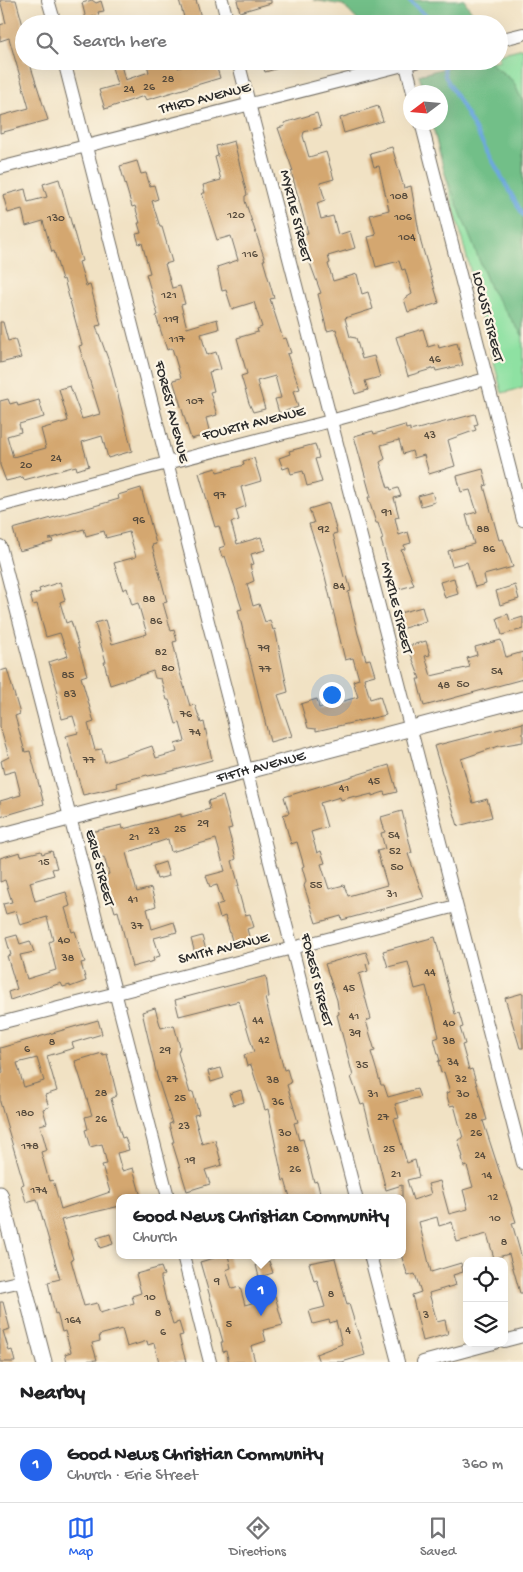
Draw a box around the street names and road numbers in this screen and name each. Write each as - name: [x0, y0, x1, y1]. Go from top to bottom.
- street label: THIRD AVENUE: [157, 79, 253, 119]
- street label: MYRTLE STREET: [275, 168, 315, 265]
- street label: LOCUST STREET: [467, 270, 507, 365]
- street label: FOREST AVENUE: [149, 358, 193, 466]
- street label: FOURTH AVENUE: [200, 402, 308, 446]
- street label: MYRTLE STREET: [376, 560, 416, 657]
- street label: FIFTH AVENUE: [214, 747, 308, 788]
- street label: ERIE STREET: [80, 828, 118, 910]
- street label: SMITH AVENUE: [177, 929, 272, 969]
- street label: FOREST STREET: [296, 931, 337, 1030]

